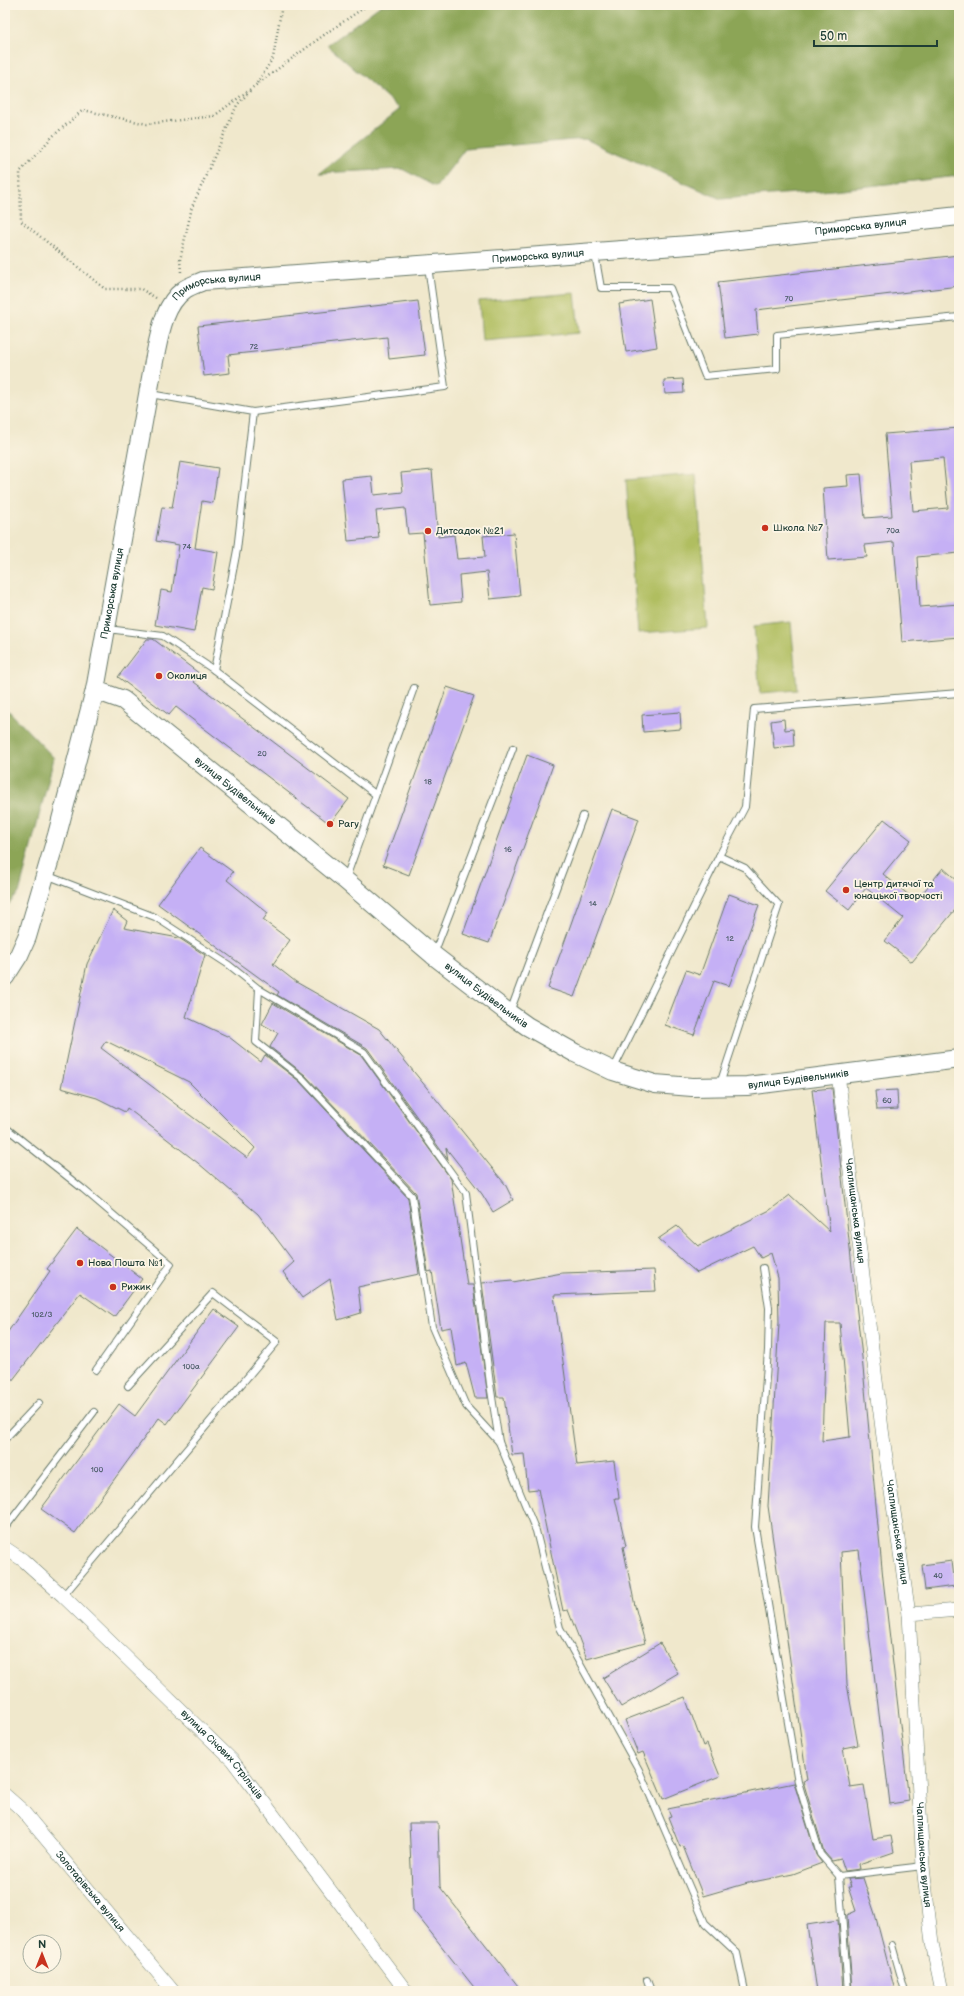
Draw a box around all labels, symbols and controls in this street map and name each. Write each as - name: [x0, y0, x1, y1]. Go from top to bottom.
- scale bar: [814, 22, 937, 48]
- text: 50 m: [820, 29, 847, 44]
- street label: Приморська вулиця: [814, 216, 908, 238]
- street label: Приморська вулиця: [491, 247, 585, 266]
- street label: Приморська вулиця: [170, 271, 262, 303]
- house number: 70: [785, 294, 794, 303]
- house number: 72: [250, 342, 259, 351]
- place label: Школа №7: [773, 522, 823, 534]
- marker: Школа №7: [760, 523, 770, 533]
- place label: Дитсадок №21: [436, 525, 504, 537]
- marker: Дитсадок №21: [423, 526, 433, 536]
- house number: 70а: [886, 526, 900, 535]
- house number: 74: [183, 542, 192, 551]
- street label: Приморська вулиця: [98, 547, 126, 640]
- place label: Околиця: [167, 670, 208, 682]
- marker: Околиця: [154, 671, 164, 681]
- house number: 20: [257, 749, 267, 758]
- street label: вулиця Будівельників: [192, 754, 279, 828]
- house number: 18: [424, 777, 432, 786]
- place label: Рагу: [338, 818, 359, 830]
- marker: Рагу: [325, 819, 335, 829]
- house number: 16: [504, 845, 512, 854]
- place label: Центр дитячої та юнацької творчості: [854, 878, 942, 902]
- marker: Центр дитячої та юнацької творчості: [841, 885, 851, 895]
- house number: 14: [589, 899, 597, 908]
- house number: 12: [726, 934, 734, 943]
- street label: вулиця Будівельників: [442, 960, 531, 1031]
- street label: вулиця Будівельників: [747, 1067, 850, 1092]
- house number: 60: [882, 1096, 892, 1105]
- street label: Чаплищанська вулиця: [843, 1158, 867, 1265]
- place label: Нова Пошта №1: [88, 1257, 163, 1269]
- marker: Нова Пошта №1: [75, 1258, 85, 1268]
- place label: Рижик: [121, 1281, 151, 1293]
- marker: Рижик: [108, 1282, 118, 1292]
- house number: 102/3: [31, 1310, 53, 1319]
- house number: 100а: [182, 1362, 200, 1371]
- house number: 100: [91, 1465, 104, 1474]
- street label: Чаплищанська вулиця: [883, 1479, 911, 1586]
- house number: 40: [933, 1571, 943, 1580]
- street label: вулиця Січових Стрільців: [178, 1707, 266, 1802]
- street label: Чаплищанська вулиця: [913, 1802, 934, 1909]
- street label: Золотарівська вулиця: [53, 1849, 128, 1935]
- north arrow: [22, 1934, 62, 1974]
- text: N: [38, 1938, 46, 1951]

